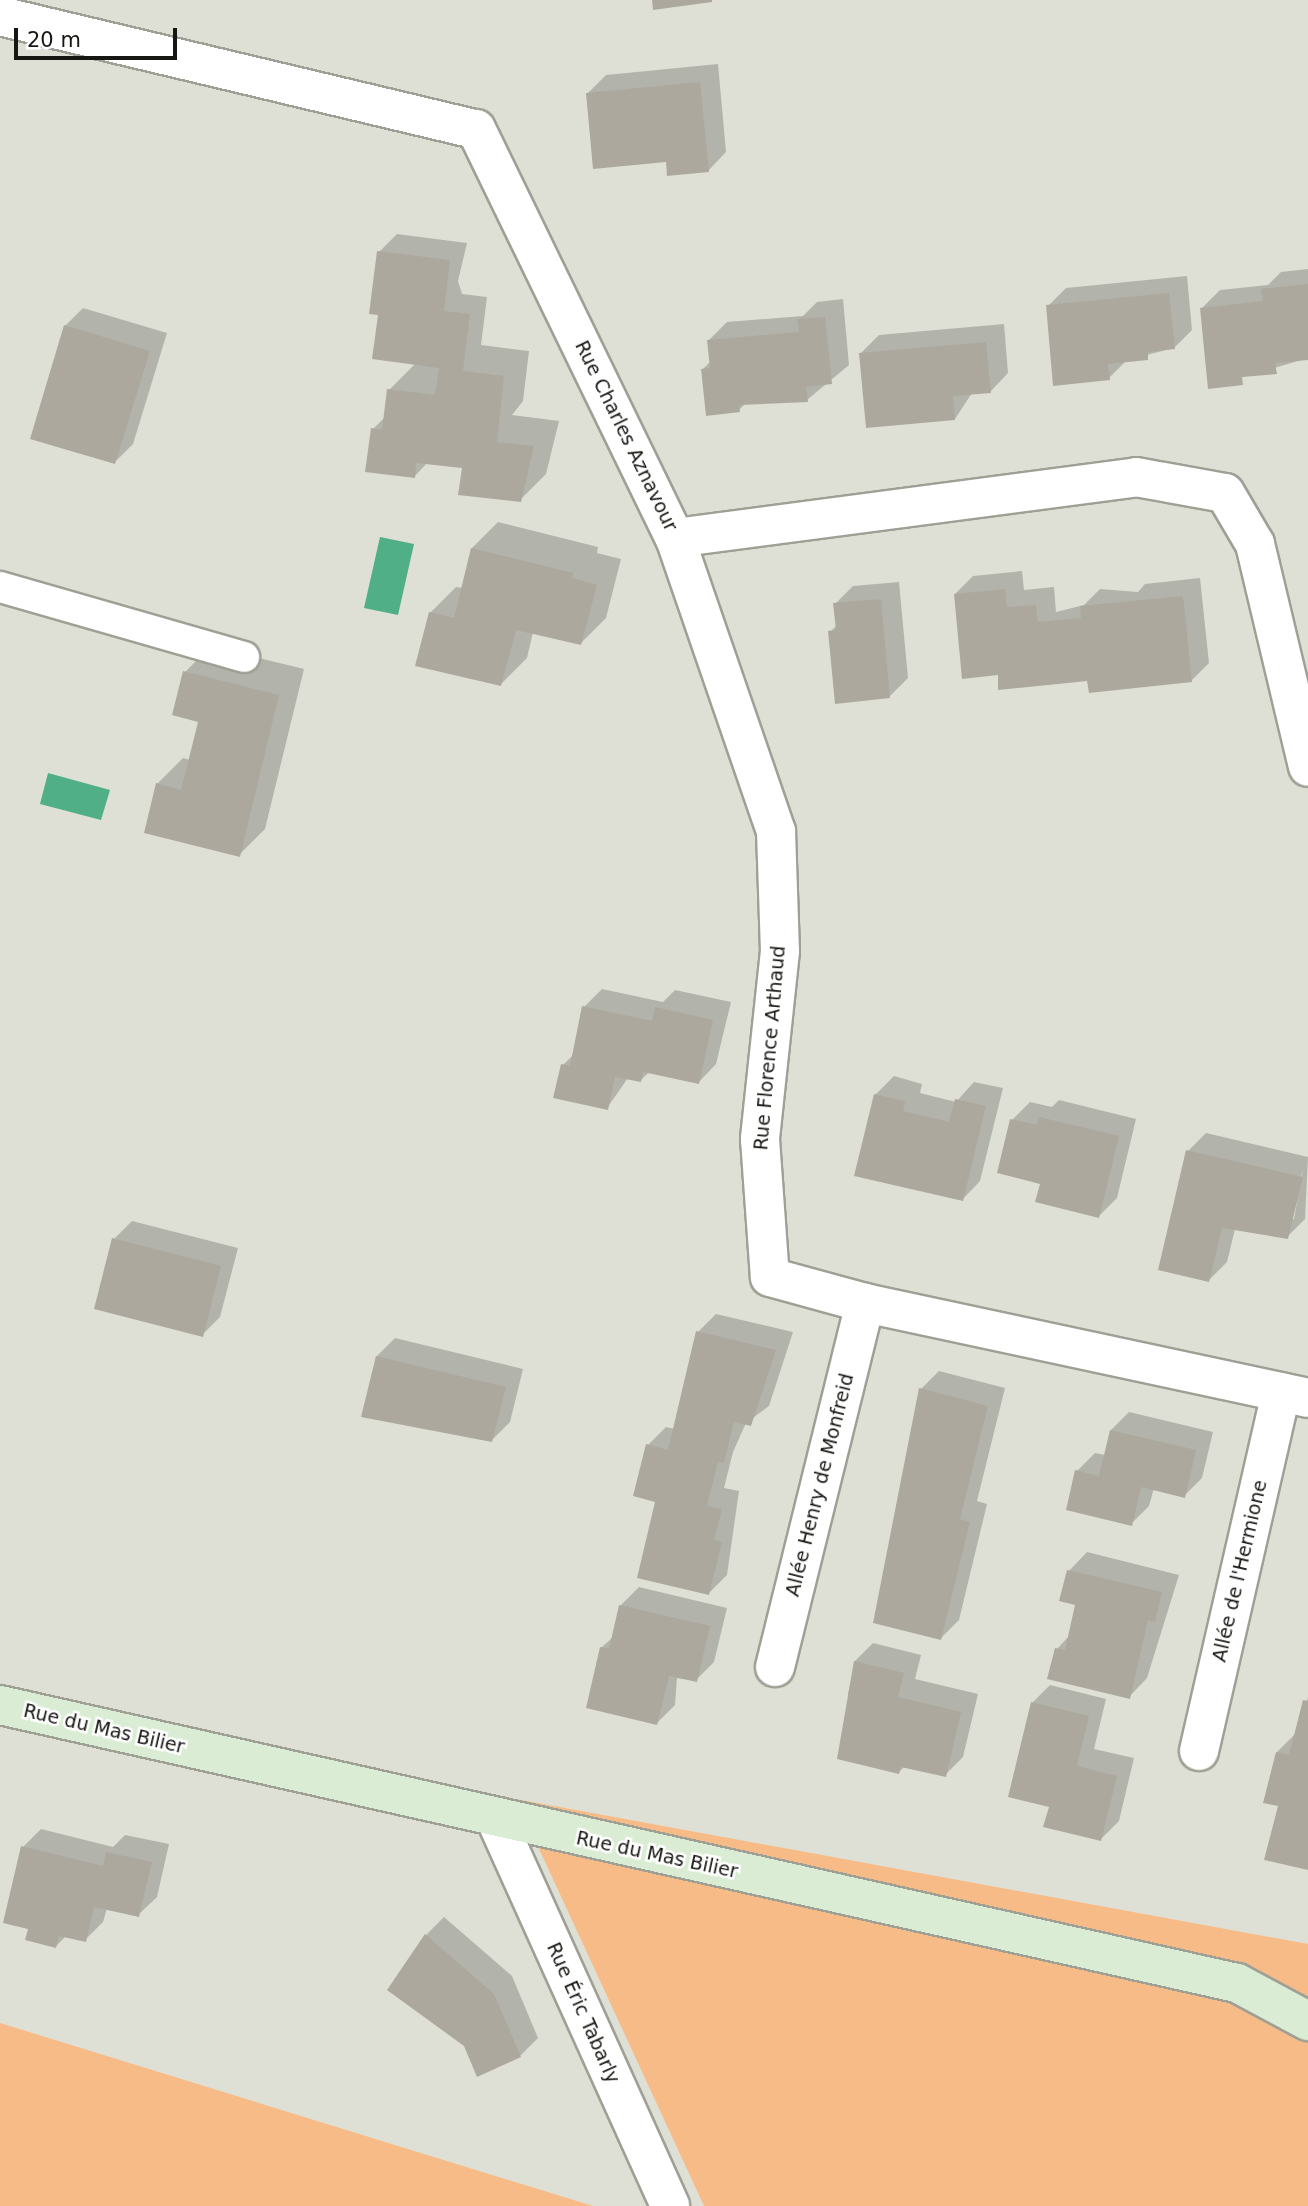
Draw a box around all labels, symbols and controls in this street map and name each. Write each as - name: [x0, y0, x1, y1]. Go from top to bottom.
- scale bar: [18, 14, 180, 58]
- text: 20 m: [27, 28, 81, 52]
- street label: Rue Charles Aznavour: [570, 337, 682, 535]
- street label: Rue Florence Arthaud: [750, 945, 790, 1151]
- street label: Allée Henry de Monfreid: [781, 1371, 859, 1599]
- street label: Allée de l'Hermione: [1208, 1478, 1272, 1664]
- street label: Rue du Mas Bilier: [21, 1699, 187, 1759]
- street label: Rue du Mas Bilier: [574, 1827, 740, 1883]
- street label: Rue Éric Tabarly: [542, 1939, 624, 2087]

